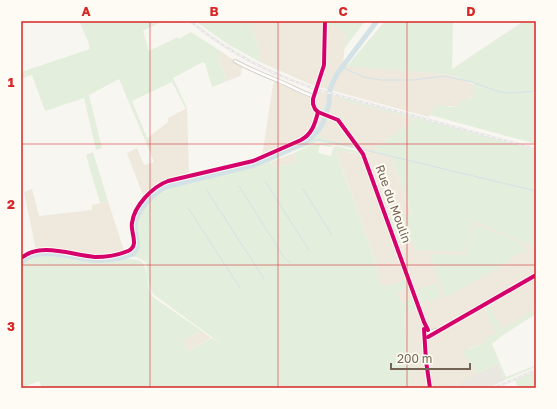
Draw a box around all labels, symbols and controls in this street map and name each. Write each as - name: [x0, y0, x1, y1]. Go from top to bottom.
- text: A: [81, 3, 91, 19]
- text: B: [209, 3, 219, 19]
- text: C: [338, 3, 348, 19]
- text: D: [466, 3, 476, 19]
- text: 1: [8, 74, 15, 90]
- street label: Rue du Moulin: [372, 163, 415, 245]
- text: 2: [7, 196, 15, 212]
- text: 3: [7, 318, 15, 334]
- scale bar: [391, 345, 470, 371]
- text: 200 m: [397, 351, 432, 366]

